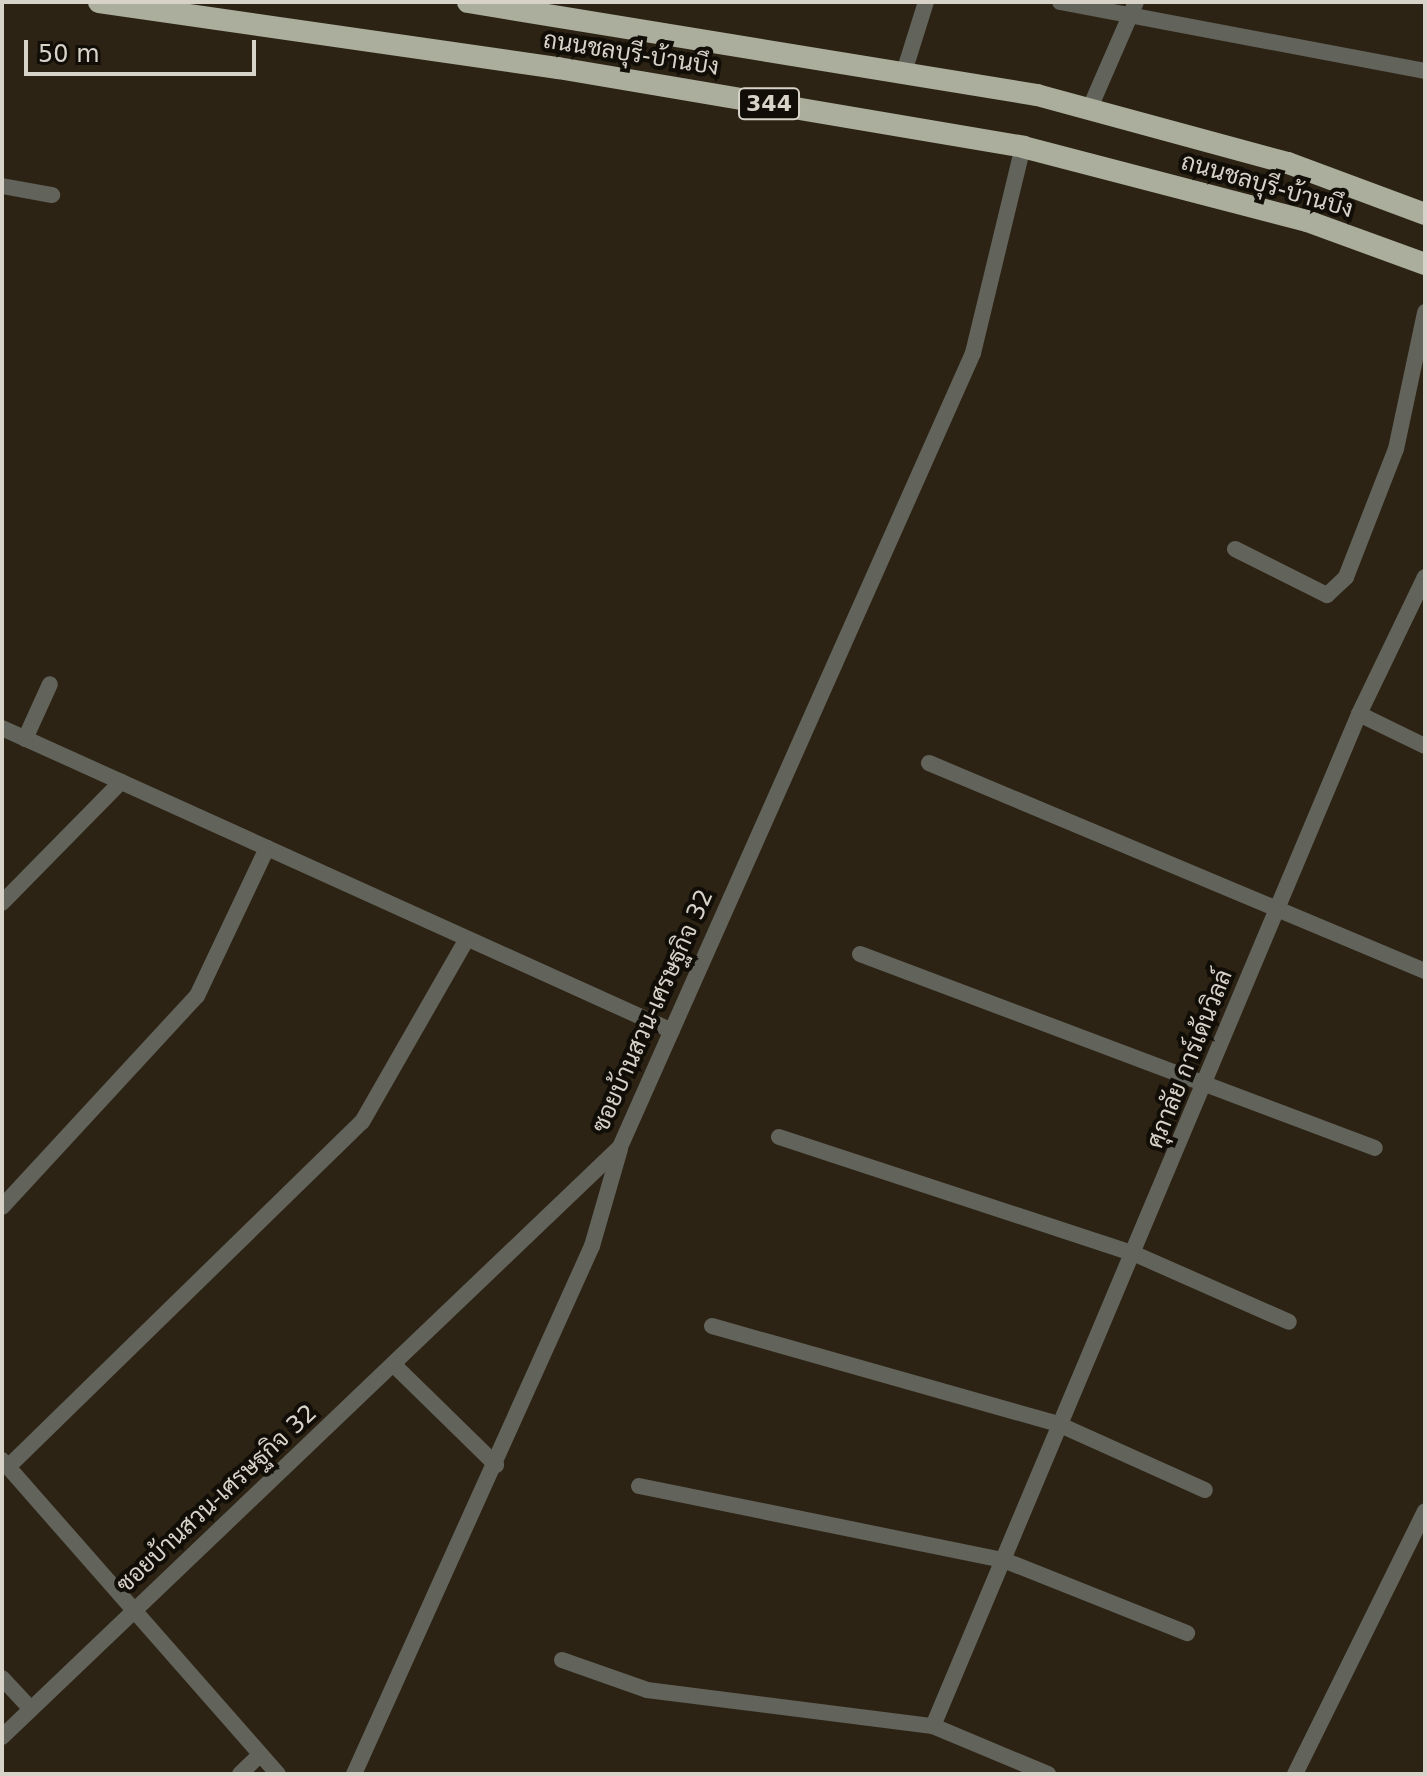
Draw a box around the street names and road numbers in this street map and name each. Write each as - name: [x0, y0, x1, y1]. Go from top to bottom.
- street label: ถนนชลบุรี-บ้านบึง: [541, 26, 721, 82]
- road number: 344: [737, 86, 801, 122]
- street label: ถนนชลบุรี-บ้านบึง: [1178, 148, 1356, 224]
- street label: ซอยบ้านสวน-เศรษฐกิจ 32: [586, 885, 720, 1137]
- street label: ศุภาลัย การ์เด้นวิลล์: [1141, 965, 1239, 1153]
- street label: ซอยบ้านสวน-เศรษฐกิจ 32: [111, 1399, 323, 1599]

